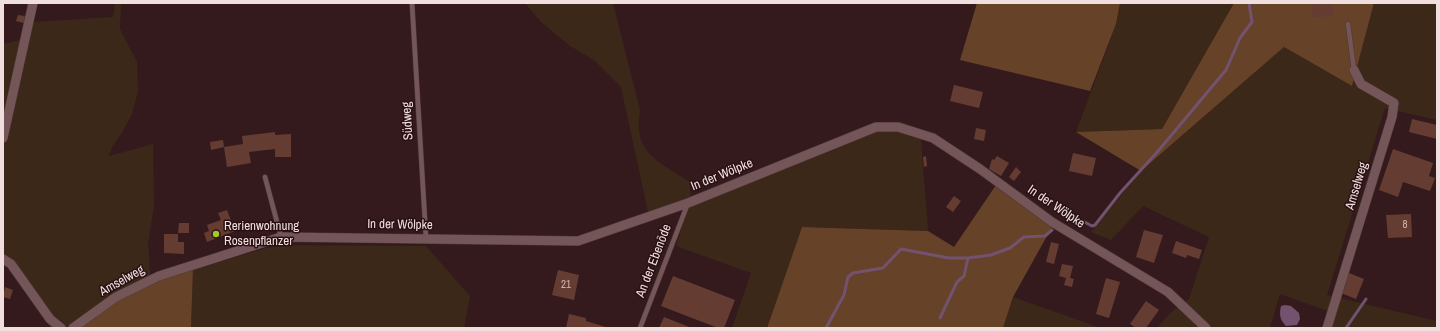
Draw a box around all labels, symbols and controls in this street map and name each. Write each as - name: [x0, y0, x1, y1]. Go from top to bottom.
- street label: Südweg: [399, 101, 417, 141]
- street label: In der Wölpke: [689, 155, 755, 195]
- street label: Amselweg: [1342, 160, 1372, 212]
- street label: In der Wölpke: [1024, 182, 1088, 232]
- street label: In der Wölpke: [367, 217, 433, 233]
- house number: 8: [1402, 218, 1408, 232]
- place label: Rerienwohnung Rosenpflanzer: [224, 219, 299, 250]
- street label: An der Ebenöde: [633, 222, 675, 300]
- marker: Rerienwohnung Rosenpflanzer: [211, 229, 221, 239]
- street label: Amselweg: [97, 262, 147, 300]
- house number: 21: [561, 278, 571, 292]

